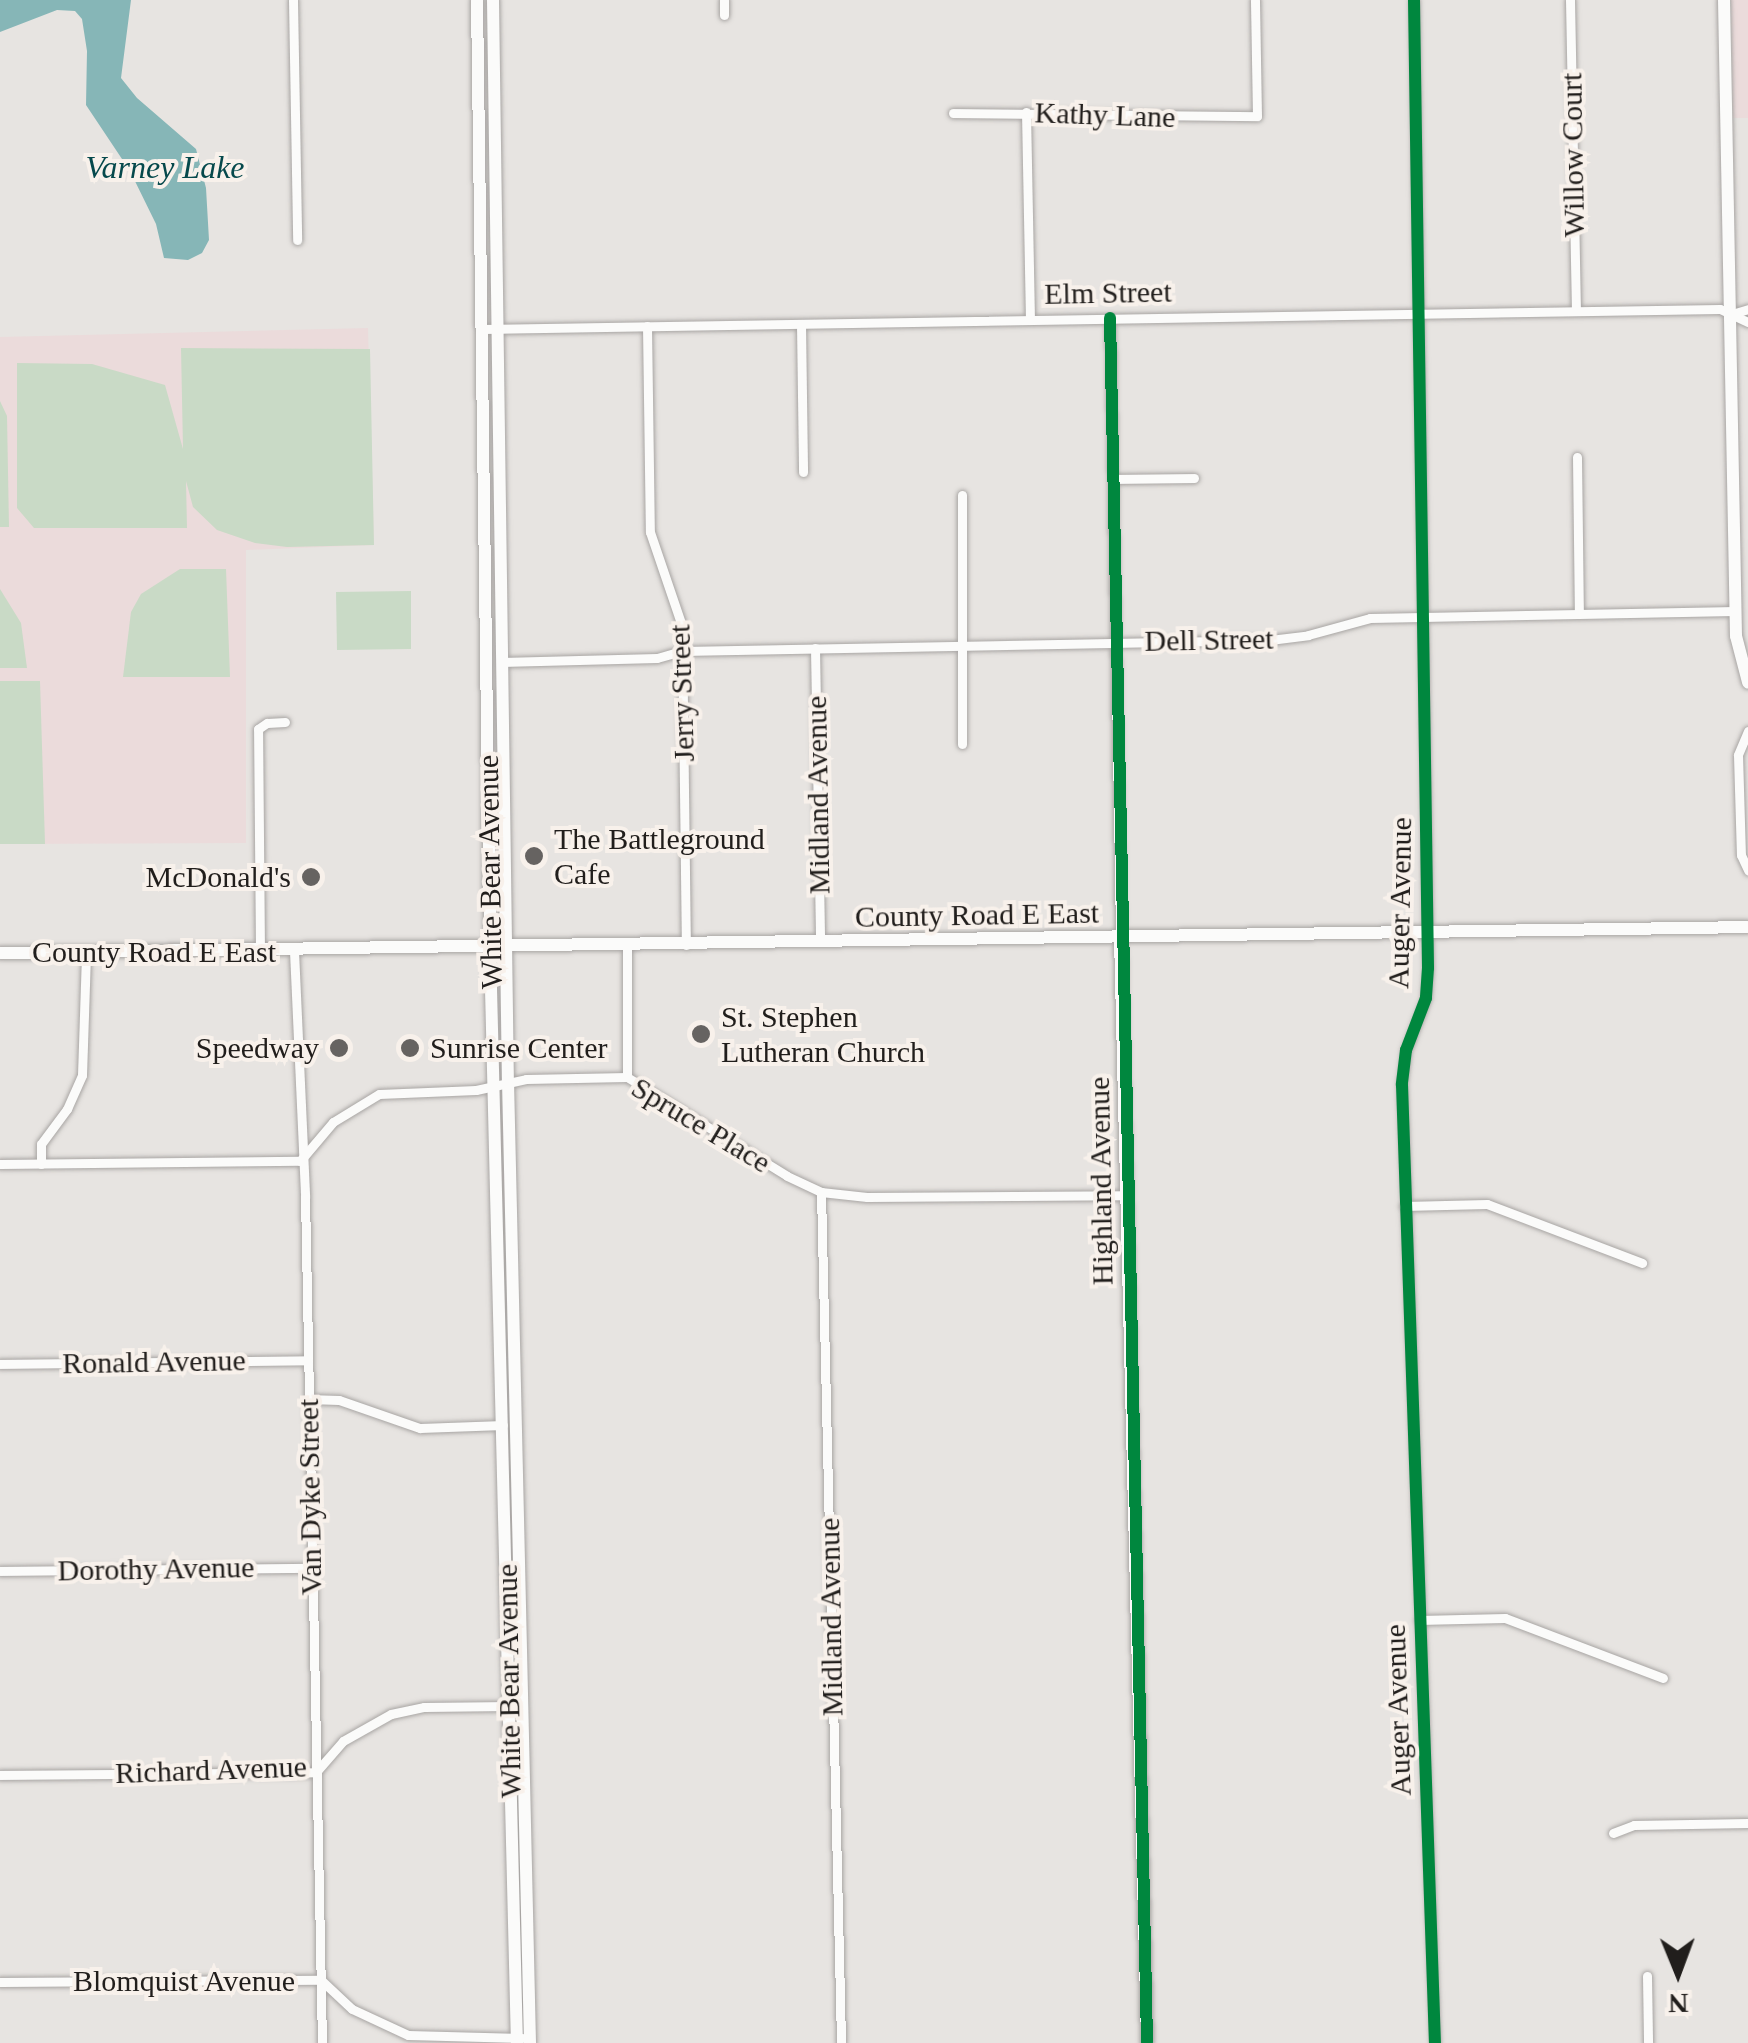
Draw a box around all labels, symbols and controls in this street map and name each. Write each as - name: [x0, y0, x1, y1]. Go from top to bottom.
- street label: Willow Court: [1554, 72, 1592, 238]
- street label: Kathy Lane: [1034, 95, 1176, 135]
- water label: Varney Lake: [85, 148, 245, 186]
- street label: Elm Street: [1044, 274, 1172, 312]
- street label: Dell Street: [1144, 621, 1274, 659]
- street label: Jerry Street: [662, 624, 702, 762]
- street label: Midland Avenue: [798, 695, 838, 895]
- street label: White Bear Avenue: [470, 754, 510, 990]
- street label: Auger Avenue: [1380, 816, 1420, 990]
- place label: The Battleground Cafe: [554, 821, 765, 892]
- marker: The Battleground Cafe: [523, 845, 545, 867]
- place label: McDonald's: [146, 859, 291, 895]
- marker: McDonald's: [300, 866, 322, 888]
- street label: County Road E East: [855, 895, 1099, 935]
- street label: County Road E East: [32, 934, 276, 970]
- place label: St. Stephen Lutheran Church: [721, 999, 925, 1070]
- marker: St. Stephen Lutheran Church: [690, 1023, 712, 1045]
- place label: Speedway: [196, 1030, 319, 1066]
- place label: Sunrise Center: [430, 1030, 607, 1066]
- marker: Speedway: [328, 1037, 350, 1059]
- marker: Sunrise Center: [399, 1037, 421, 1059]
- street label: Spruce Place: [625, 1069, 777, 1181]
- street label: Highland Avenue: [1081, 1076, 1121, 1286]
- street label: Ronald Avenue: [61, 1342, 247, 1382]
- street label: Van Dyke Street: [290, 1398, 330, 1596]
- street label: Midland Avenue: [811, 1517, 851, 1717]
- street label: Dorothy Avenue: [56, 1549, 256, 1589]
- street label: White Bear Avenue: [489, 1563, 529, 1799]
- street label: Auger Avenue: [1377, 1623, 1419, 1797]
- street label: Richard Avenue: [114, 1749, 308, 1791]
- north arrow: [1628, 1923, 1728, 2023]
- street label: Blomquist Avenue: [72, 1963, 296, 1999]
- text: N: [1668, 1988, 1689, 2019]

